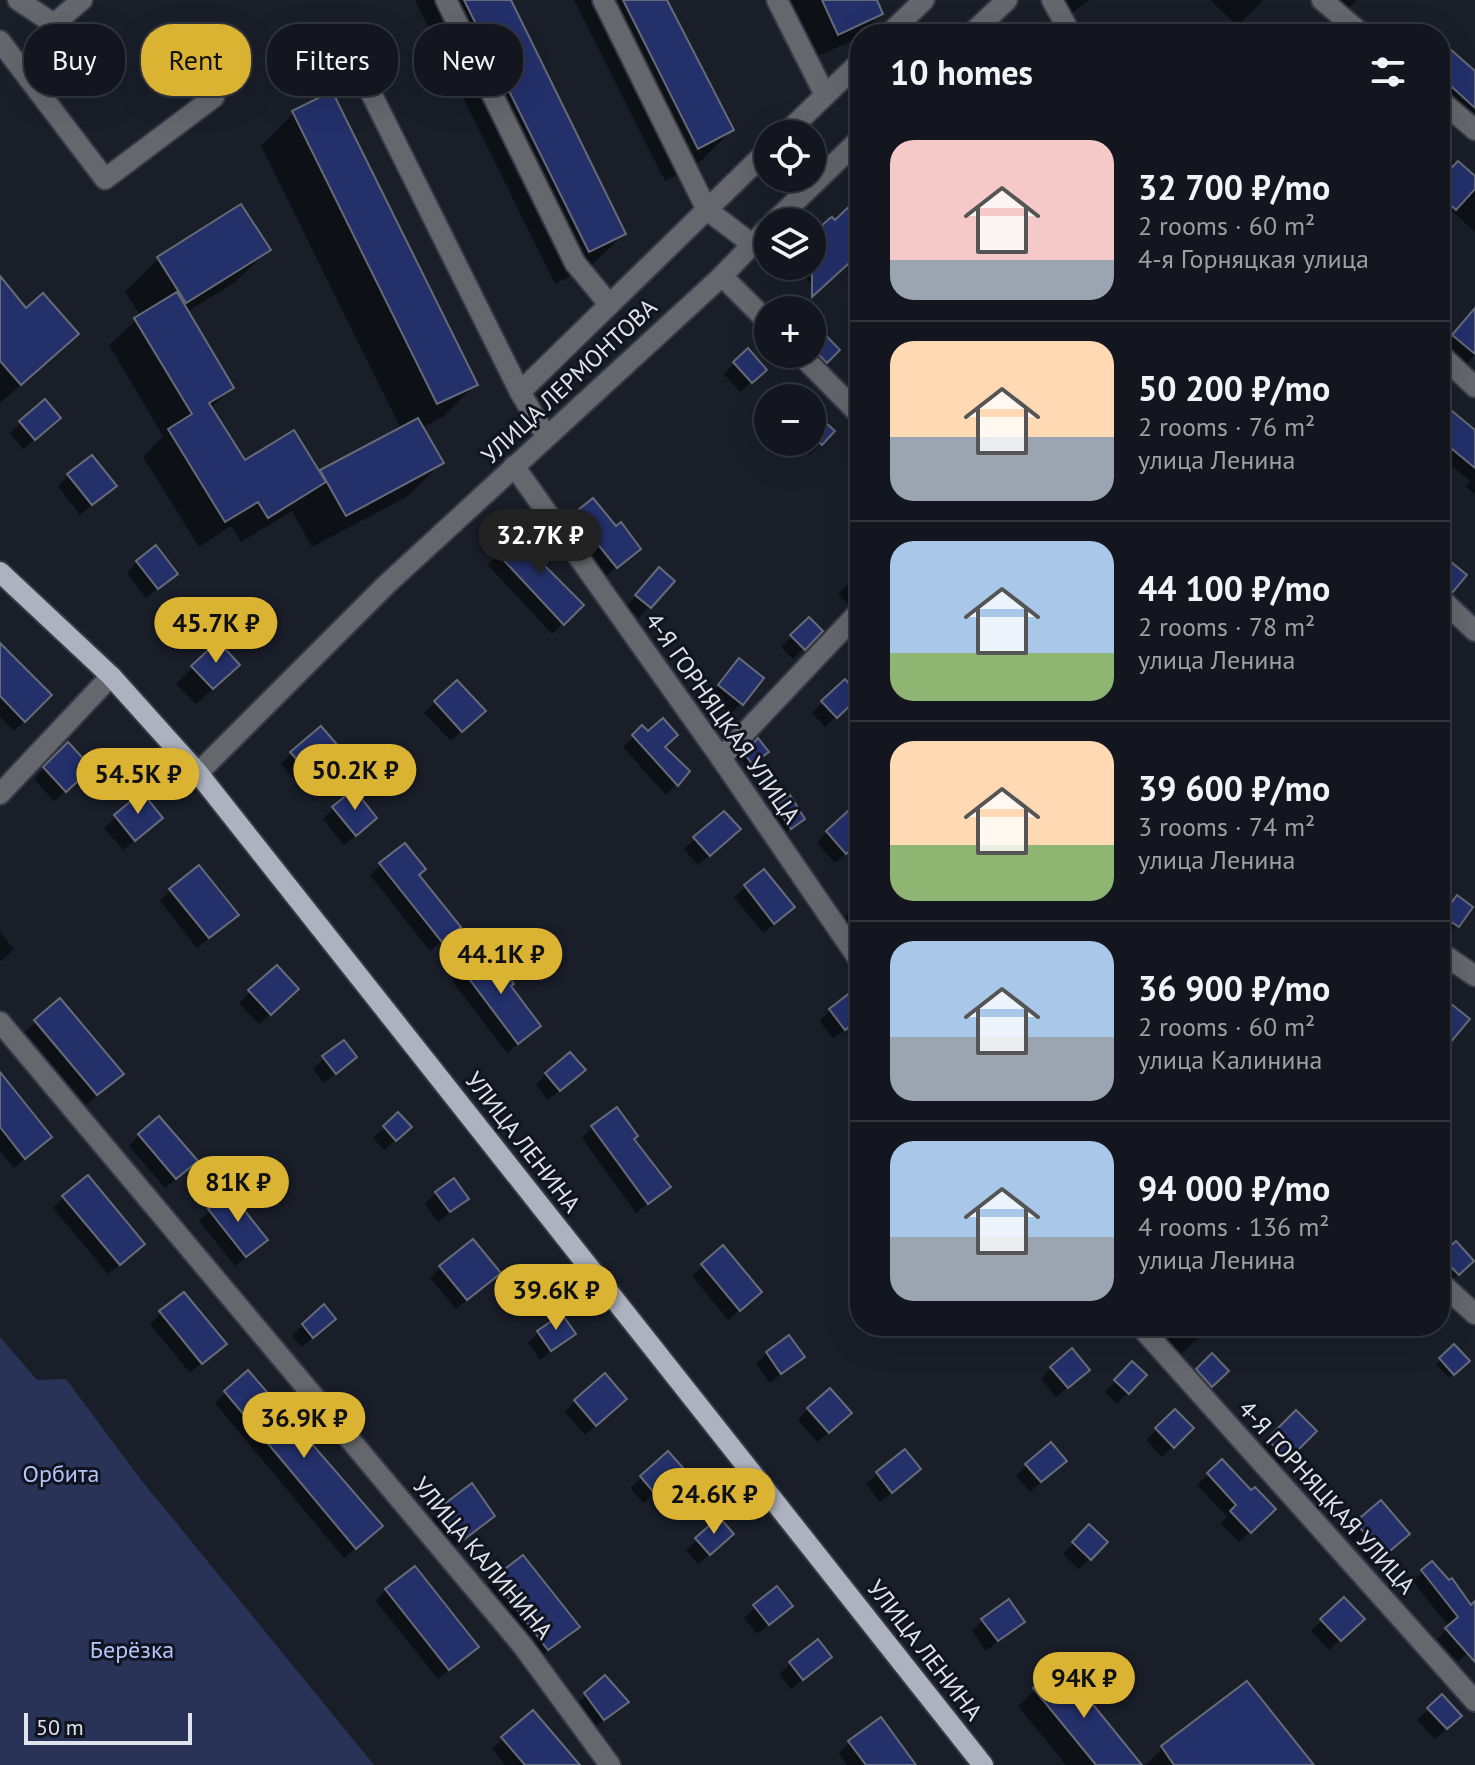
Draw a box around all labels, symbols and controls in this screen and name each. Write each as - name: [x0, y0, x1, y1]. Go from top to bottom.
- chip: Buy: [24, 24, 125, 96]
- chip: Rent: [141, 24, 251, 96]
- chip: Filters: [267, 24, 398, 96]
- chip: New: [414, 24, 523, 96]
- text: 10 homes: [890, 50, 1033, 94]
- icon: filters: [1366, 50, 1410, 94]
- map controls: [754, 120, 826, 456]
- button: locate: [754, 120, 826, 192]
- text: 32 700 ₽/mo: [1138, 165, 1330, 209]
- icon: home: [954, 172, 1050, 268]
- button: layers: [754, 208, 826, 280]
- text: 2 rooms · 60 m²: [1138, 209, 1315, 242]
- text: 4-я Горняцкая улица: [1138, 242, 1369, 275]
- street label: УЛИЦА ЛЕРМОНТОВА: [475, 292, 663, 470]
- button: +: [754, 296, 826, 368]
- text: 50 200 ₽/mo: [1138, 366, 1330, 410]
- icon: home: [954, 373, 1050, 469]
- button: −: [754, 384, 826, 456]
- text: 2 rooms · 76 m²: [1138, 410, 1315, 443]
- text: улица Ленина: [1138, 443, 1295, 476]
- pin: 32.7K ₽: [466, 509, 614, 577]
- text: 32.7K ₽: [496, 518, 584, 551]
- text: 44 100 ₽/mo: [1138, 566, 1330, 610]
- icon: home: [954, 573, 1050, 669]
- pin: 45.7K ₽: [142, 597, 290, 665]
- text: 45.7K ₽: [172, 606, 260, 639]
- street label: 4-Я ГОРНЯЦКАЯ УЛИЦА: [638, 607, 808, 829]
- text: 2 rooms · 78 m²: [1138, 610, 1315, 643]
- text: улица Ленина: [1138, 643, 1295, 676]
- pin: 50.2K ₽: [281, 744, 429, 812]
- pin: 54.5K ₽: [64, 748, 212, 816]
- text: 50.2K ₽: [311, 753, 399, 786]
- text: 54.5K ₽: [94, 757, 182, 790]
- text: 39 600 ₽/mo: [1138, 766, 1330, 810]
- icon: home: [954, 773, 1050, 869]
- text: 3 rooms · 74 m²: [1138, 810, 1315, 843]
- text: улица Ленина: [1138, 843, 1295, 876]
- pin: 44.1K ₽: [427, 928, 575, 996]
- text: 44.1K ₽: [457, 937, 545, 970]
- text: 36 900 ₽/mo: [1138, 966, 1330, 1010]
- icon: home: [954, 973, 1050, 1069]
- text: 2 rooms · 60 m²: [1138, 1010, 1315, 1043]
- text: улица Калинина: [1138, 1043, 1322, 1076]
- street label: УЛИЦА ЛЕНИНА: [458, 1065, 588, 1219]
- pin: 81K ₽: [182, 1156, 294, 1224]
- text: 81K ₽: [205, 1165, 271, 1198]
- text: 94 000 ₽/mo: [1138, 1166, 1330, 1210]
- icon: home: [954, 1173, 1050, 1269]
- text: 4 rooms · 136 m²: [1138, 1210, 1330, 1243]
- text: улица Ленина: [1138, 1243, 1295, 1276]
- pin: 39.6K ₽: [482, 1264, 630, 1332]
- text: 39.6K ₽: [512, 1273, 600, 1306]
- pin: 36.9K ₽: [230, 1392, 378, 1460]
- street label: 4-Я ГОРНЯЦКАЯ УЛИЦА: [1232, 1394, 1422, 1600]
- text: 36.9K ₽: [260, 1401, 348, 1434]
- park label: Орбита: [23, 1458, 99, 1489]
- pin: 24.6K ₽: [640, 1468, 788, 1536]
- street label: УЛИЦА КАЛИНИНА: [406, 1471, 560, 1645]
- text: 24.6K ₽: [670, 1477, 758, 1510]
- street label: УЛИЦА ЛЕНИНА: [860, 1573, 990, 1727]
- park label: Берёзка: [90, 1634, 174, 1665]
- pin: 94K ₽: [1028, 1652, 1140, 1720]
- text: 94K ₽: [1051, 1661, 1117, 1694]
- scale bar: [24, 1709, 192, 1745]
- text: 50 m: [36, 1713, 84, 1741]

